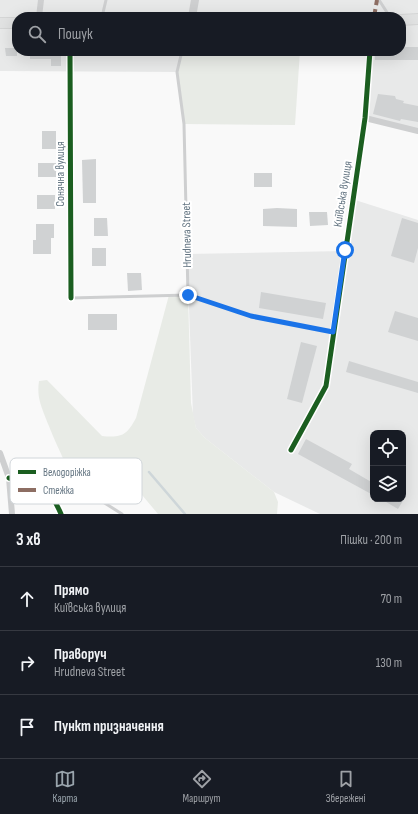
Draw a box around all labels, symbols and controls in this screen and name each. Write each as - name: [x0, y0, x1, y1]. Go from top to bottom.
- search box: [12, 12, 406, 56]
- icon: search: [26, 23, 48, 45]
- text: Пошук: [58, 25, 93, 44]
- street label: Сонячна вулиця: [53, 141, 68, 207]
- street label: Київська вулиця: [330, 160, 356, 228]
- street label: Hrudneva Street: [179, 202, 195, 268]
- route start: [336, 241, 354, 259]
- route end: [179, 286, 197, 304]
- map controls: [370, 430, 406, 502]
- button: locate: [370, 430, 406, 466]
- legend: [10, 458, 142, 504]
- text: Велодоріжка: [43, 466, 91, 479]
- button: layers: [370, 466, 406, 502]
- text: Стежка: [43, 484, 74, 497]
- text: 3 хв: [16, 530, 41, 550]
- text: Пішки · 200 m: [340, 532, 402, 548]
- text: Прямо: [54, 581, 89, 600]
- icon: ahead: [16, 588, 38, 610]
- text: 70 m: [381, 591, 402, 607]
- text: Київська вулиця: [54, 600, 126, 616]
- text: Праворуч: [54, 645, 107, 664]
- icon: right: [16, 652, 38, 674]
- text: 130 m: [376, 655, 402, 671]
- text: Hrudneva Street: [54, 664, 125, 680]
- icon: arrive: [16, 716, 38, 738]
- text: Пункт призначення: [54, 717, 164, 736]
- tab: Карта: [53, 768, 78, 805]
- tab: Маршрут: [183, 768, 221, 805]
- tab: Збережені: [326, 768, 365, 805]

